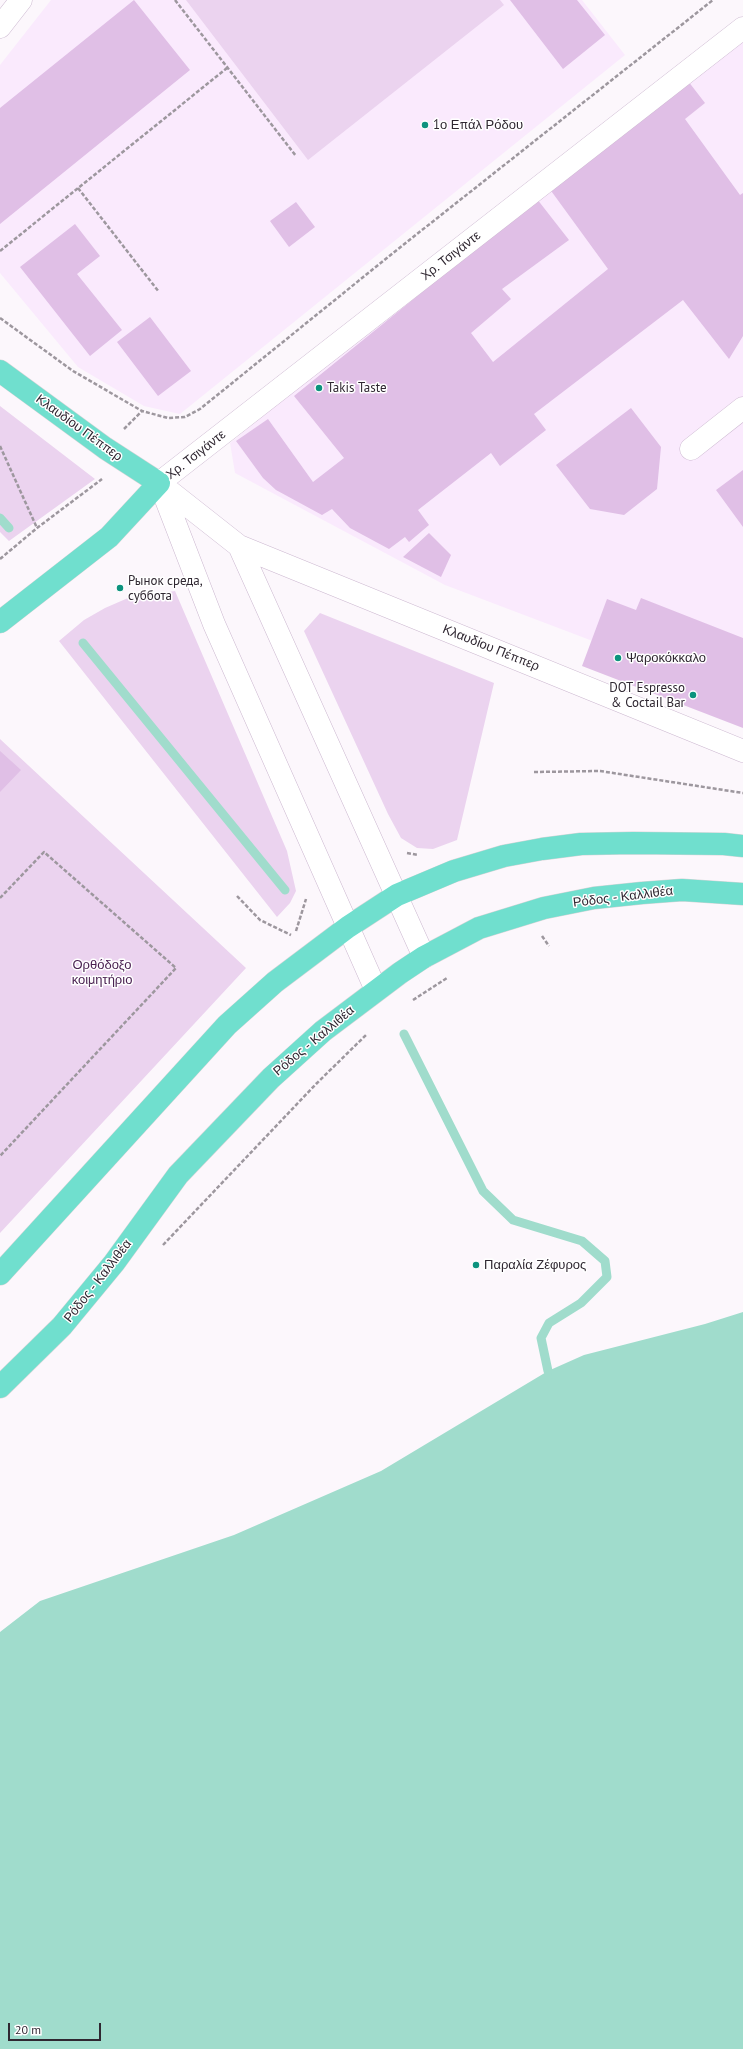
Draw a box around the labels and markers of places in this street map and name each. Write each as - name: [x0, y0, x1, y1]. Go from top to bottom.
- place label: 1ο Επάλ Ρόδου: [433, 117, 523, 133]
- marker: 1ο Επάλ Ρόδου: [420, 120, 430, 130]
- place label: Takis Taste: [327, 380, 387, 396]
- marker: Takis Taste: [314, 383, 324, 393]
- place label: Рынок среда, суббота: [128, 573, 203, 604]
- marker: Рынок среда, суббота: [115, 583, 125, 593]
- place label: Ψαροκόκκαλο: [626, 650, 706, 666]
- marker: Ψαροκόκκαλο: [613, 653, 623, 663]
- place label: DOT Espresso & Coctail Bar: [609, 680, 685, 711]
- marker: DOT Espresso & Coctail Bar: [688, 690, 698, 700]
- place label: Παραλία Ζέφυρος: [484, 1257, 586, 1273]
- marker: Παραλία Ζέφυρος: [471, 1260, 481, 1270]

